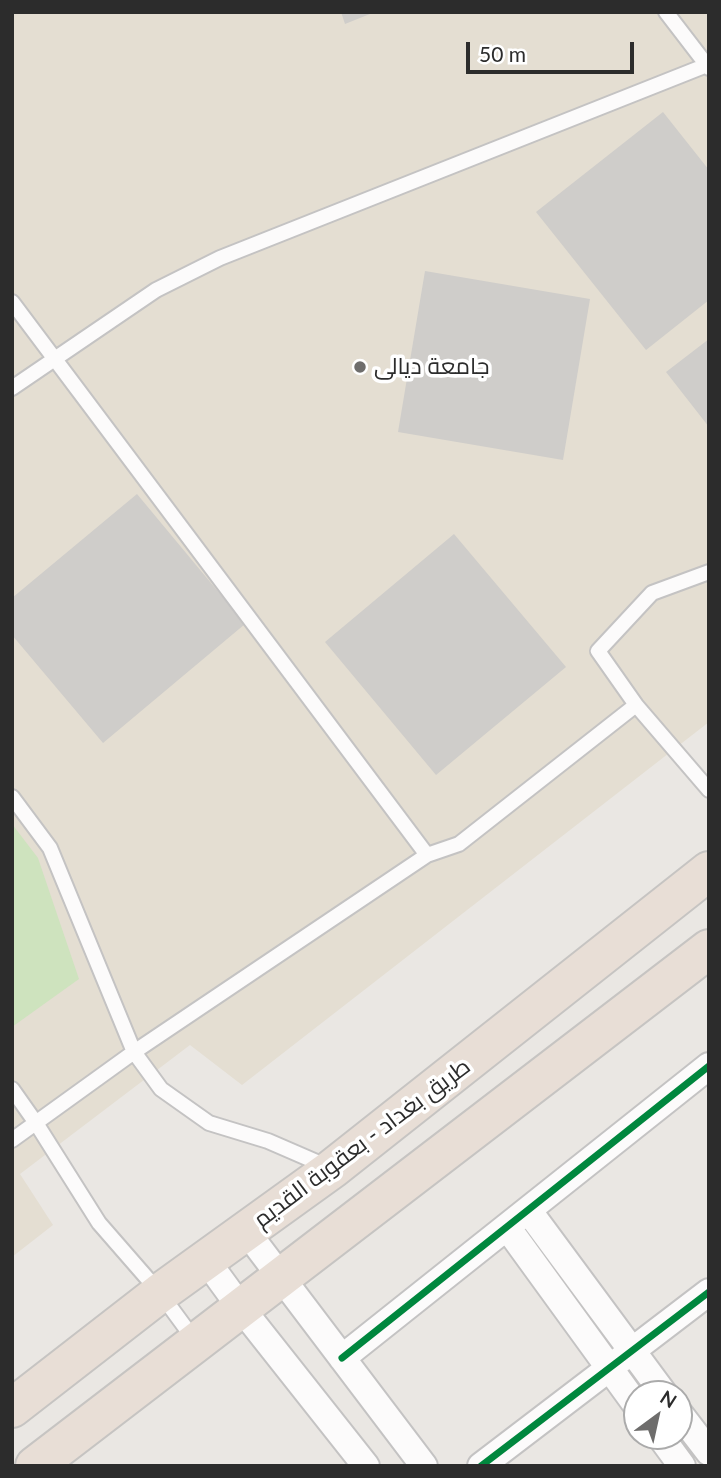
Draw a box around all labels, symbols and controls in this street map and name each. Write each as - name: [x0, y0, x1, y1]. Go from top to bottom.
- scale bar: [469, 28, 637, 72]
- text: 50 m: [479, 41, 526, 66]
- place label: جامعة ديالى: [374, 353, 490, 381]
- marker: جامعة ديالى: [352, 359, 368, 375]
- street label: طريق بغداد - بعقوبة القديم: [248, 1053, 476, 1233]
- north arrow: [623, 1380, 693, 1450]
- text: N: [656, 1385, 681, 1412]

